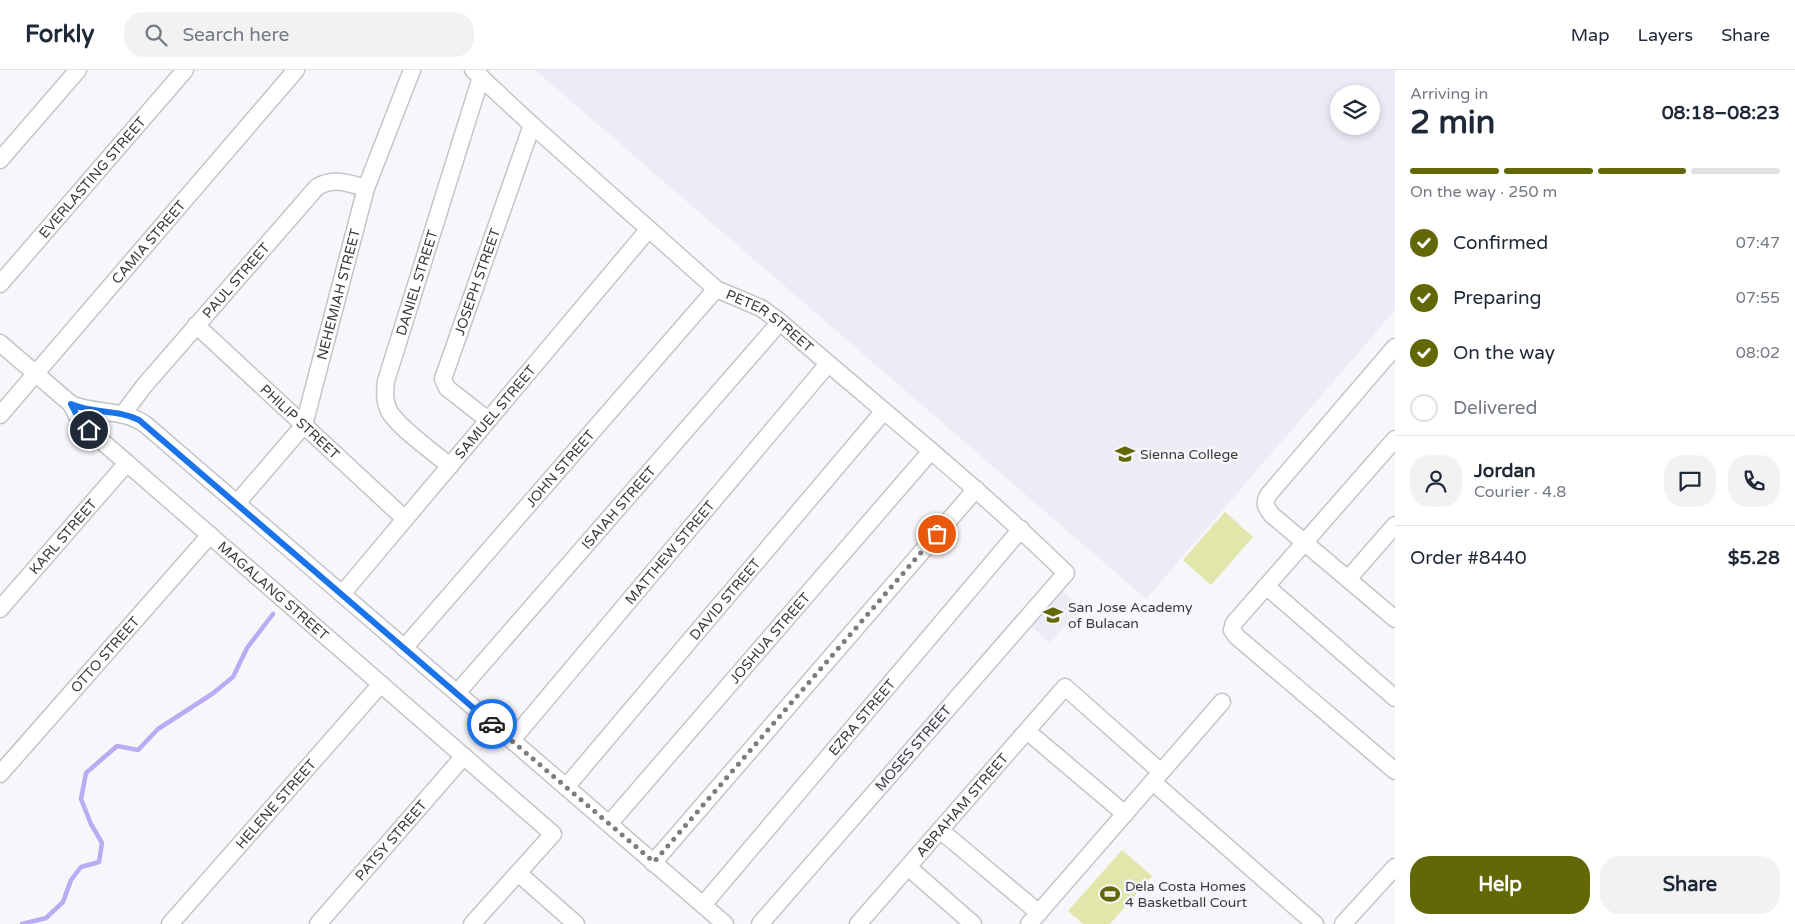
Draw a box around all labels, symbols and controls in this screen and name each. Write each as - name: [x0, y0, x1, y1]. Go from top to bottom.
- search box: [124, 12, 474, 57]
- text: Forkly: [25, 20, 94, 49]
- icon: search: [142, 21, 170, 49]
- text: Search here: [182, 24, 289, 46]
- text: Map: [1571, 24, 1610, 46]
- text: Layers: [1638, 24, 1693, 46]
- text: Share: [1721, 24, 1770, 46]
- text: Arriving in: [1410, 84, 1488, 104]
- map controls: [1330, 85, 1380, 135]
- button: layers: [1330, 85, 1380, 135]
- text: 08:18–08:23: [1662, 102, 1780, 124]
- text: 2 min: [1410, 104, 1495, 142]
- street label: EVERLASTING STREET: [35, 113, 150, 242]
- text: On the way · 250 m: [1410, 182, 1557, 202]
- street label: CAMIA STREET: [108, 197, 190, 288]
- street label: NEHEMIAH STREET: [313, 226, 364, 362]
- street label: JOSEPH STREET: [451, 226, 504, 338]
- street label: DANIEL STREET: [393, 228, 442, 338]
- icon: check: [1410, 229, 1438, 257]
- text: Confirmed: [1453, 232, 1548, 254]
- text: 07:47: [1736, 233, 1780, 253]
- street label: PAUL STREET: [199, 239, 274, 322]
- icon: check: [1410, 284, 1438, 312]
- street label: PETER STREET: [723, 286, 817, 356]
- text: Preparing: [1453, 287, 1542, 309]
- text: 07:55: [1736, 288, 1780, 308]
- icon: check: [1410, 339, 1438, 367]
- text: On the way: [1453, 342, 1555, 364]
- text: 08:02: [1736, 343, 1780, 363]
- street label: SAMUEL STREET: [451, 362, 540, 462]
- street label: PHILIP STREET: [257, 381, 343, 463]
- text: Delivered: [1453, 397, 1538, 419]
- pin: [68, 409, 110, 451]
- icon: home: [75, 416, 103, 444]
- street label: JOHN STREET: [522, 426, 599, 511]
- school or university icon: Sienna College: [1114, 443, 1136, 465]
- place label: Sienna College: [1140, 446, 1238, 463]
- button: person: [1410, 455, 1462, 507]
- button: chat: [1664, 455, 1716, 507]
- button: phone: [1728, 455, 1780, 507]
- text: Jordan: [1474, 460, 1536, 482]
- street label: ISAIAH STREET: [578, 462, 660, 553]
- text: Courier · 4.8: [1474, 482, 1566, 502]
- street label: KARL STREET: [26, 495, 101, 578]
- street label: MATTHEW STREET: [622, 497, 719, 608]
- pin: [916, 513, 958, 555]
- icon: bag: [923, 520, 951, 548]
- street label: MAGALANG STREET: [214, 538, 332, 644]
- text: Order #8440: [1410, 547, 1527, 569]
- text: $5.28: [1728, 547, 1780, 569]
- street label: DAVID STREET: [686, 555, 765, 644]
- street label: JOSHUA STREET: [726, 589, 814, 687]
- place label: San Jose Academy of Bulacan: [1068, 599, 1193, 632]
- school or university icon: San Jose Academy of Bulacan: [1042, 604, 1064, 626]
- street label: OTTO STREET: [67, 613, 144, 696]
- street label: EZRA STREET: [825, 675, 900, 759]
- courier: [467, 699, 517, 749]
- street label: MOSES STREET: [872, 702, 955, 795]
- icon: car: [478, 710, 506, 738]
- street label: ABRAHAM STREET: [913, 750, 1012, 861]
- street label: HELENE STREET: [232, 756, 320, 852]
- street label: PATSY STREET: [352, 796, 431, 884]
- button: Help: [1410, 856, 1590, 914]
- button: Share: [1600, 856, 1780, 914]
- place label: Dela Costa Homes 4 Basketball Court: [1125, 878, 1248, 911]
- sports icon: Dela Costa Homes 4 Basketball Court: [1099, 883, 1121, 905]

